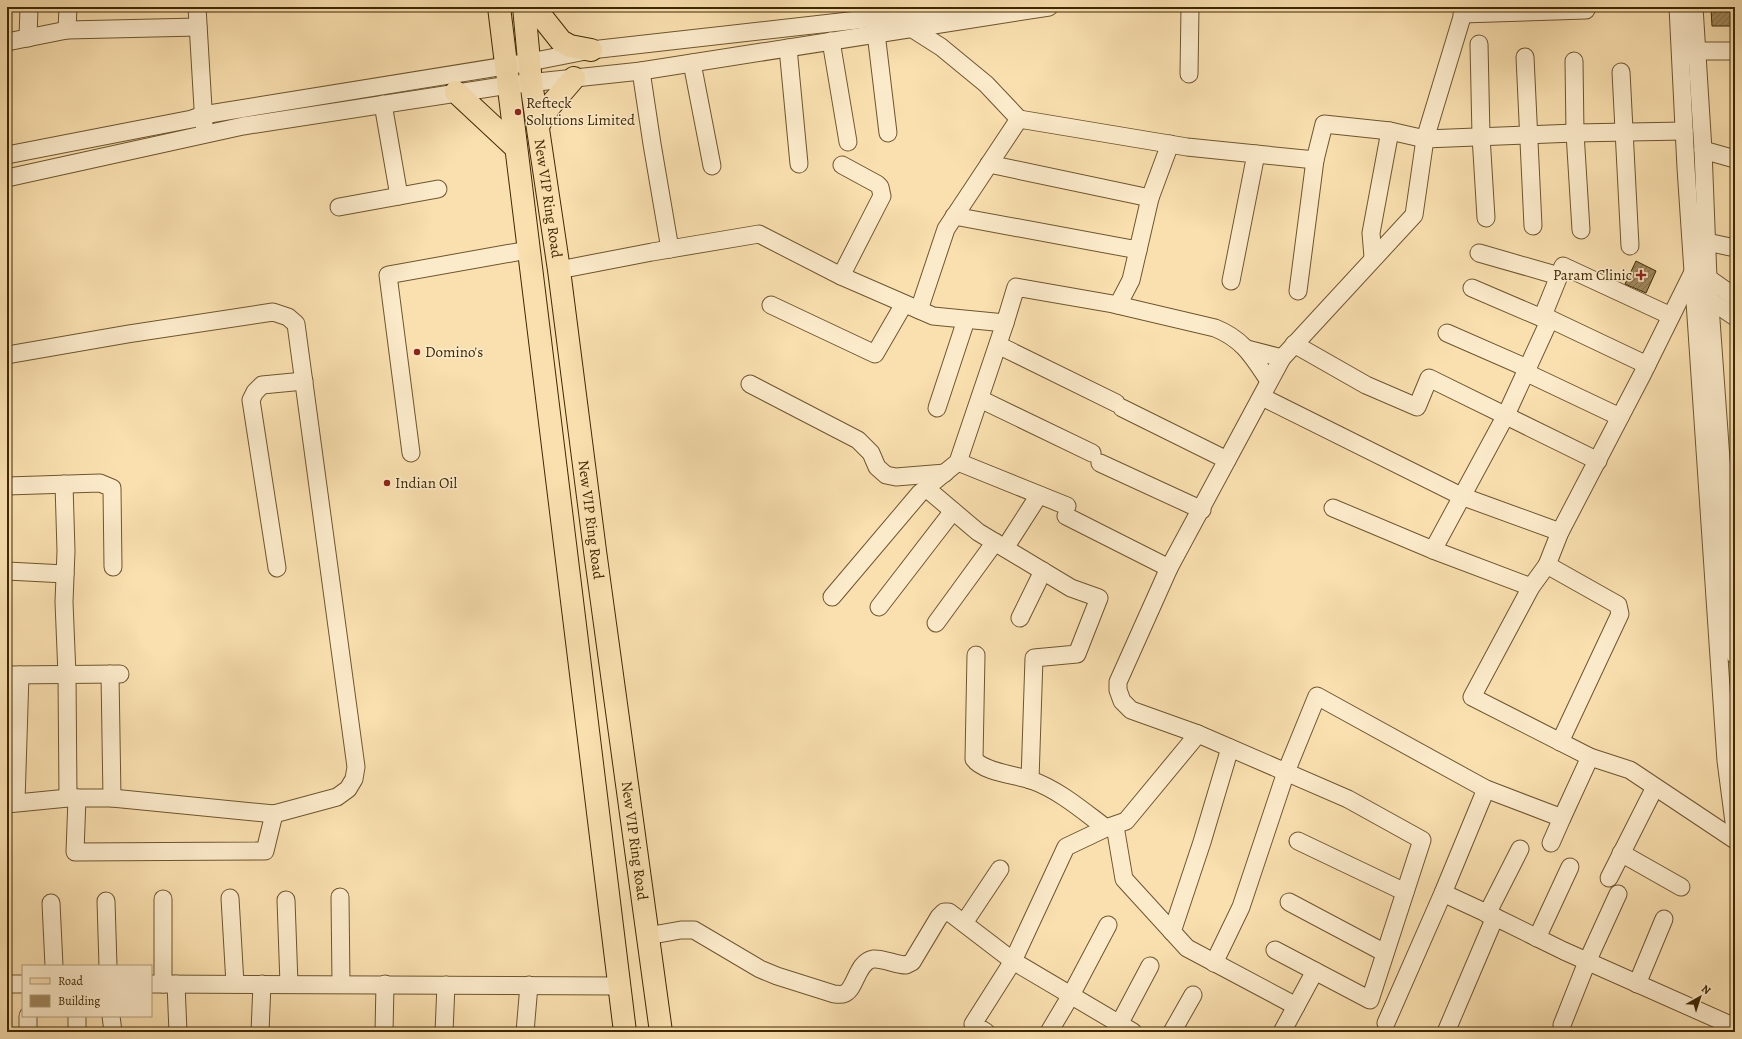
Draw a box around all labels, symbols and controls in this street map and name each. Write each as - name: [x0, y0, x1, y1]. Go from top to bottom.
- place label: Refteck Solutions Limited: [526, 93, 636, 130]
- marker: Refteck Solutions Limited: [513, 107, 523, 117]
- street label: New VIP Ring Road: [530, 138, 567, 260]
- place label: Param Clinic: [1553, 265, 1632, 285]
- marker: Param Clinic: [1635, 269, 1647, 281]
- place label: Domino's: [425, 342, 483, 362]
- marker: Domino's: [412, 347, 422, 357]
- street label: New VIP Ring Road: [573, 459, 609, 581]
- place label: Indian Oil: [395, 473, 458, 493]
- marker: Indian Oil: [382, 478, 392, 488]
- street label: New VIP Ring Road: [617, 780, 653, 902]
- legend: [22, 965, 152, 1017]
- text: Road: [58, 973, 84, 989]
- north arrow: [1680, 977, 1720, 1017]
- text: N: [1698, 981, 1714, 998]
- text: Building: [58, 993, 100, 1009]

